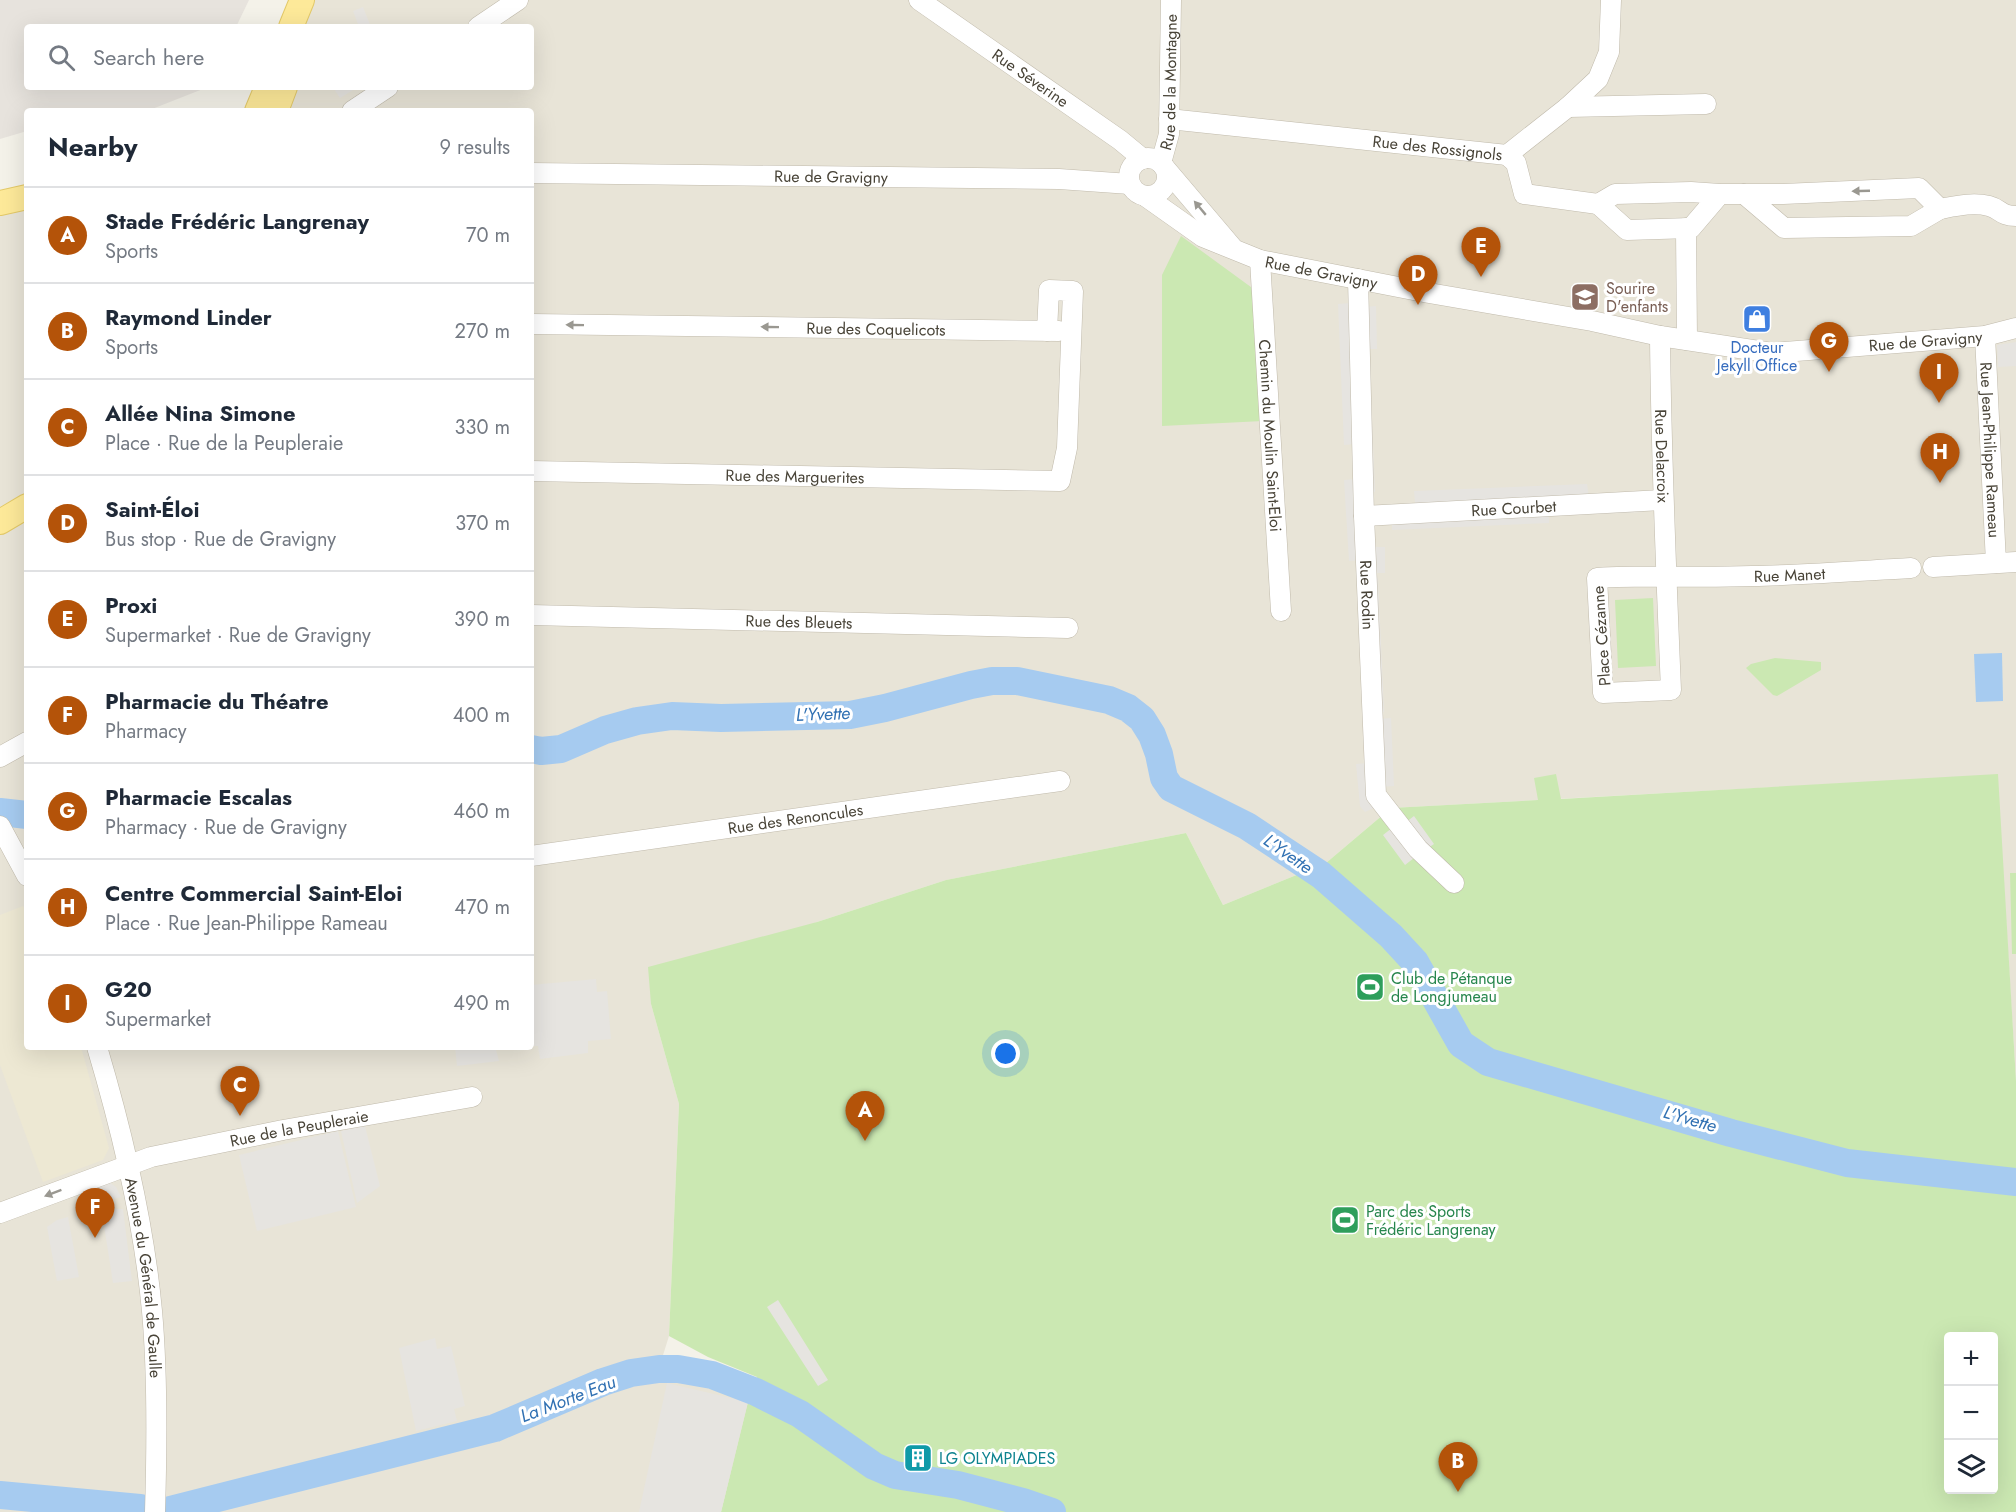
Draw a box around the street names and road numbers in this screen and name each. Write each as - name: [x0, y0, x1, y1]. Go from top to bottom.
- street label: Rue de la Montagne: [1154, 14, 1183, 153]
- street label: Rue Séverine: [987, 43, 1073, 113]
- street label: Rue des Rossignols: [1371, 130, 1503, 166]
- street label: Rue de Gravigny: [774, 165, 889, 189]
- street label: Rue de Gravigny: [1263, 250, 1380, 295]
- street label: Rue des Coquelicots: [806, 317, 946, 341]
- street label: Rue de Gravigny: [1868, 325, 1984, 357]
- street label: Chemin du Moulin Saint-Eloi: [1253, 339, 1287, 533]
- street label: Rue Jean-Philippe Rameau: [1974, 361, 2006, 538]
- street label: Rue Delacroix: [1649, 409, 1675, 503]
- street label: Rue des Marguerites: [725, 464, 865, 489]
- street label: Rue Courbet: [1471, 495, 1557, 522]
- street label: Rue Rodin: [1354, 559, 1380, 630]
- street label: Rue Manet: [1753, 562, 1826, 588]
- street label: Place Cézanne: [1587, 585, 1616, 687]
- street label: Rue des Bleuets: [745, 609, 853, 635]
- street label: Rue des Renoncules: [726, 798, 865, 840]
- street label: Rue de la Peupleraie: [228, 1104, 370, 1153]
- street label: Avenue du Général de Gaulle: [119, 1175, 167, 1378]

